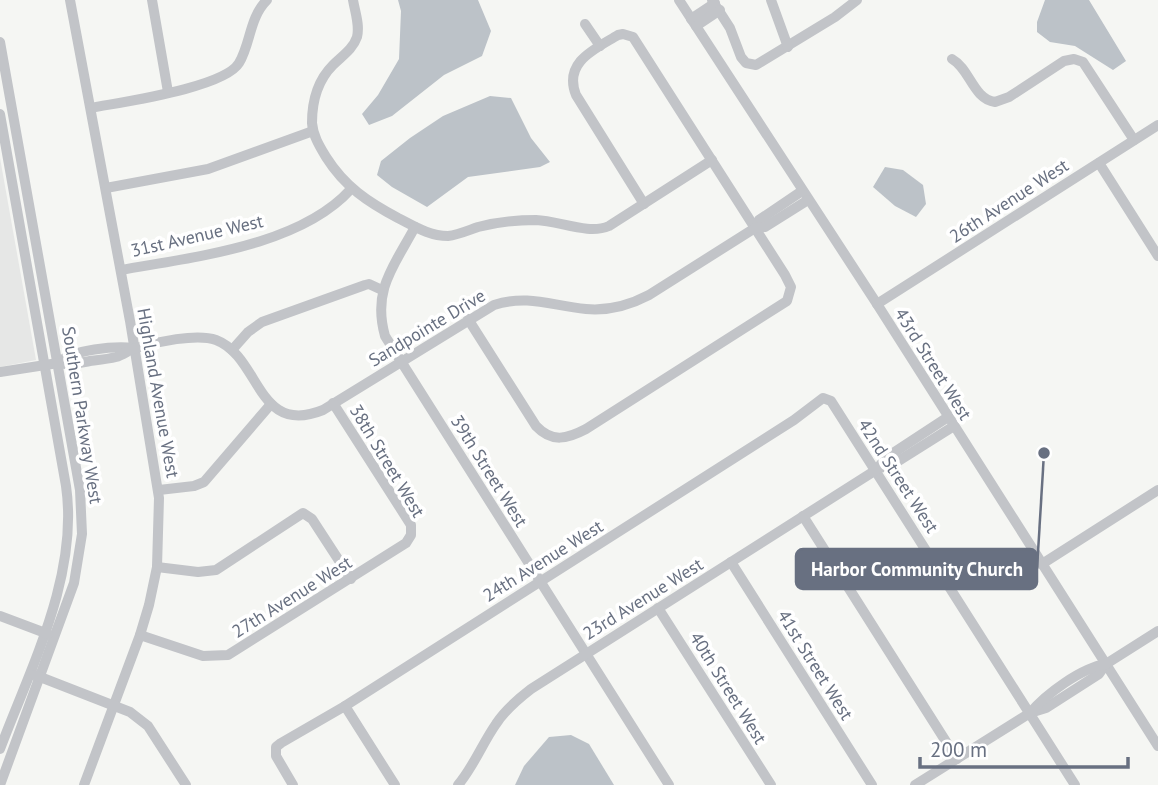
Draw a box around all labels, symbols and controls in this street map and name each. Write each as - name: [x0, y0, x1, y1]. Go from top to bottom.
- street label: 26th Avenue West: [945, 154, 1073, 248]
- street label: 31st Avenue West: [128, 209, 265, 262]
- street label: Sandpointe Drive: [364, 284, 489, 371]
- street label: 43rd Street West: [890, 304, 977, 424]
- street label: Highland Avenue West: [132, 306, 185, 480]
- street label: Southern Parkway West: [57, 325, 108, 505]
- street label: 38th Street West: [345, 400, 430, 521]
- street label: 39th Street West: [446, 410, 533, 531]
- street label: 42nd Street West: [853, 414, 944, 537]
- street label: 24th Avenue West: [478, 514, 607, 607]
- callout: Harbor Community Church: [796, 549, 1037, 589]
- street label: 27th Avenue West: [228, 551, 356, 643]
- street label: 23rd Avenue West: [578, 552, 707, 645]
- text: Harbor Community Church: [811, 557, 1023, 581]
- street label: 41st Street West: [772, 605, 858, 724]
- street label: 40th Street West: [685, 627, 772, 748]
- scale bar: [920, 726, 1128, 770]
- text: 200 m: [930, 736, 987, 763]

